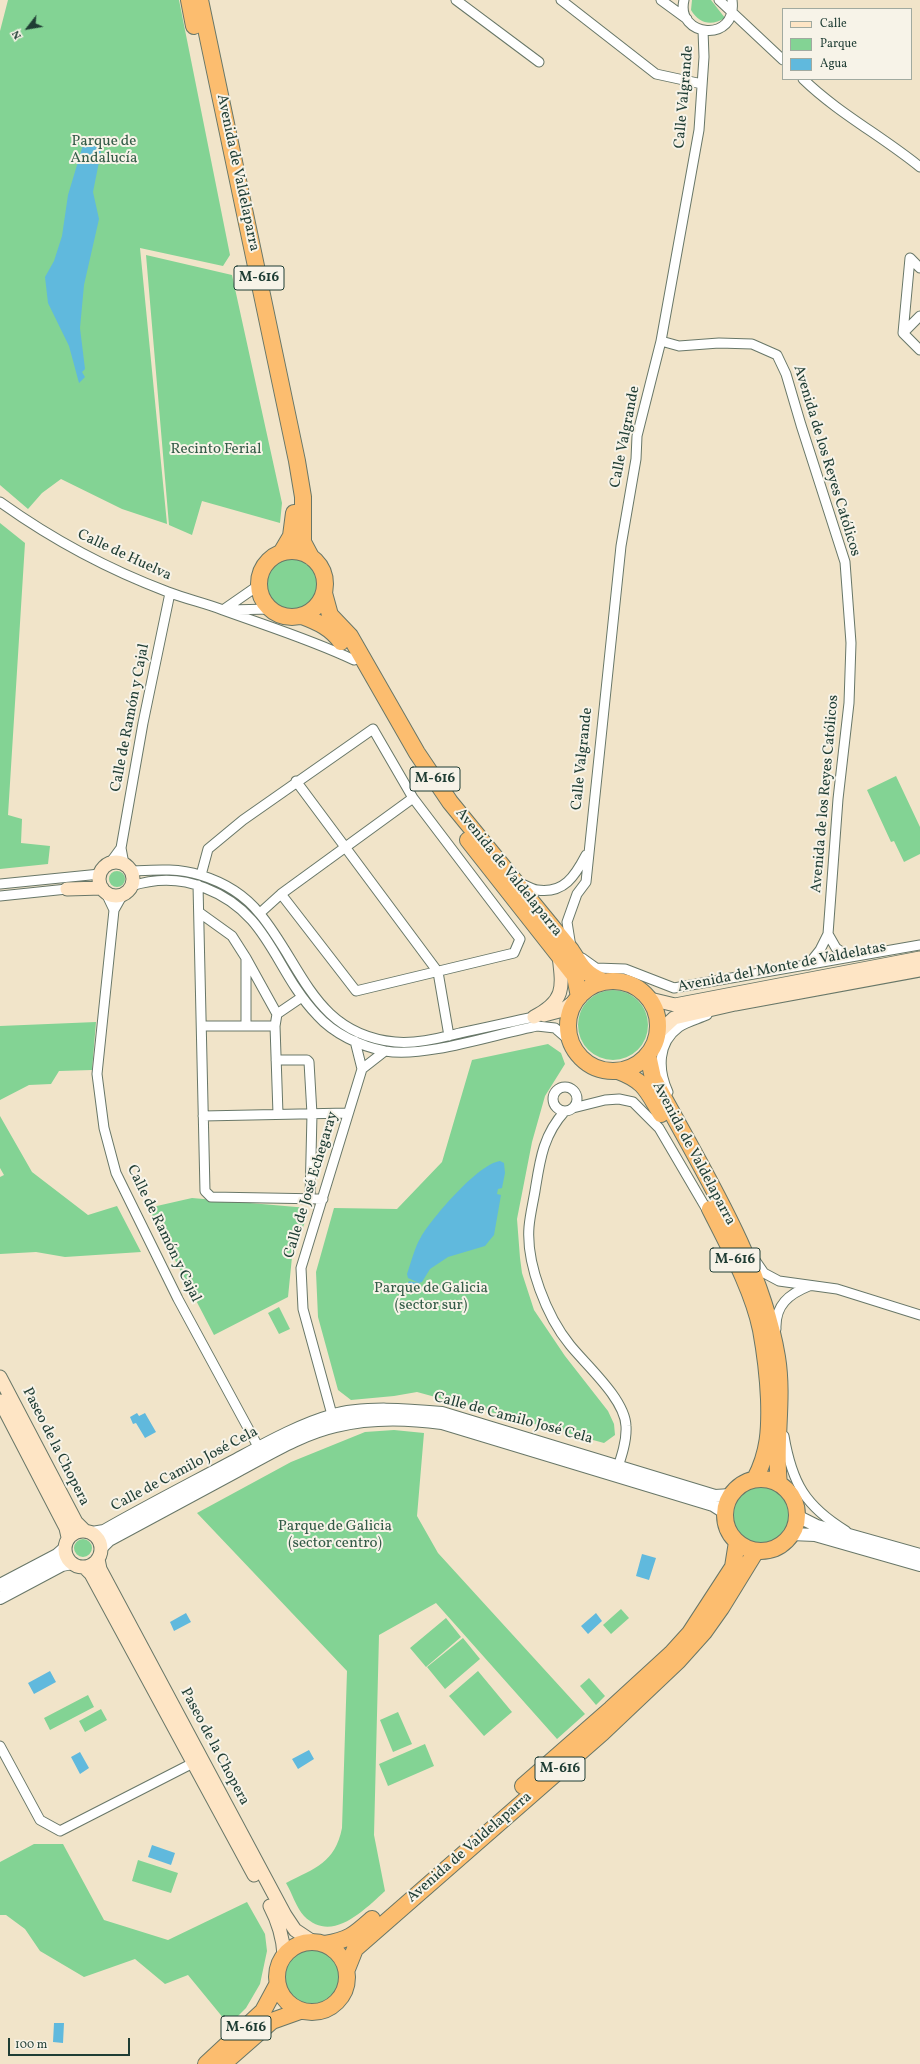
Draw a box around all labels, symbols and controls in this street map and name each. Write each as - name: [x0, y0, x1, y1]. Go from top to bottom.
- north arrow: [8, 8, 48, 48]
- legend: [782, 8, 912, 80]
- text: Calle: [820, 16, 847, 32]
- text: N: [9, 27, 26, 42]
- text: Parque: [820, 36, 857, 52]
- street label: Calle Valgrande: [672, 45, 698, 149]
- text: Agua: [820, 56, 847, 72]
- street label: Avenida de Valdelaparra: [212, 93, 262, 253]
- park label: Parque de Andalucía: [70, 133, 138, 168]
- road number: M-616: [234, 266, 284, 290]
- street label: Avenida de los Reyes Católicos: [788, 363, 864, 559]
- street label: Calle Valgrande: [607, 385, 645, 489]
- park label: Recinto Ferial: [171, 441, 261, 459]
- street label: Calle de Huelva: [74, 526, 174, 586]
- street label: Calle de Ramón y Cajal: [108, 642, 154, 794]
- street label: Avenida de los Reyes Católicos: [808, 694, 844, 894]
- street label: Calle Valgrande: [569, 707, 597, 811]
- road number: M-616: [410, 767, 460, 791]
- street label: Avenida de Valdelaparra: [451, 805, 565, 941]
- street label: Avenida del Monte de Valdelatas: [676, 939, 888, 997]
- street label: Avenida de Valdelaparra: [647, 1079, 739, 1229]
- street label: Calle de José Echegaray: [281, 1110, 343, 1260]
- street label: Calle de Ramón y Cajal: [122, 1162, 204, 1306]
- road number: M-616: [710, 1248, 760, 1272]
- park label: Parque de Galicia (sector sur): [374, 1280, 488, 1315]
- street label: Paseo de la Chopera: [17, 1385, 93, 1509]
- street label: Calle de Camilo José Cela: [432, 1389, 594, 1449]
- street label: Calle de Camilo José Cela: [108, 1424, 262, 1516]
- park label: Parque de Galicia (sector centro): [278, 1518, 392, 1553]
- street label: Paseo de la Chopera: [175, 1685, 253, 1809]
- road number: M-616: [535, 1757, 585, 1781]
- street label: Avenida de Valdelaparra: [404, 1789, 536, 1907]
- road number: M-616: [221, 2016, 271, 2040]
- scale bar: [10, 2030, 132, 2056]
- text: 100 m: [15, 2037, 47, 2053]

